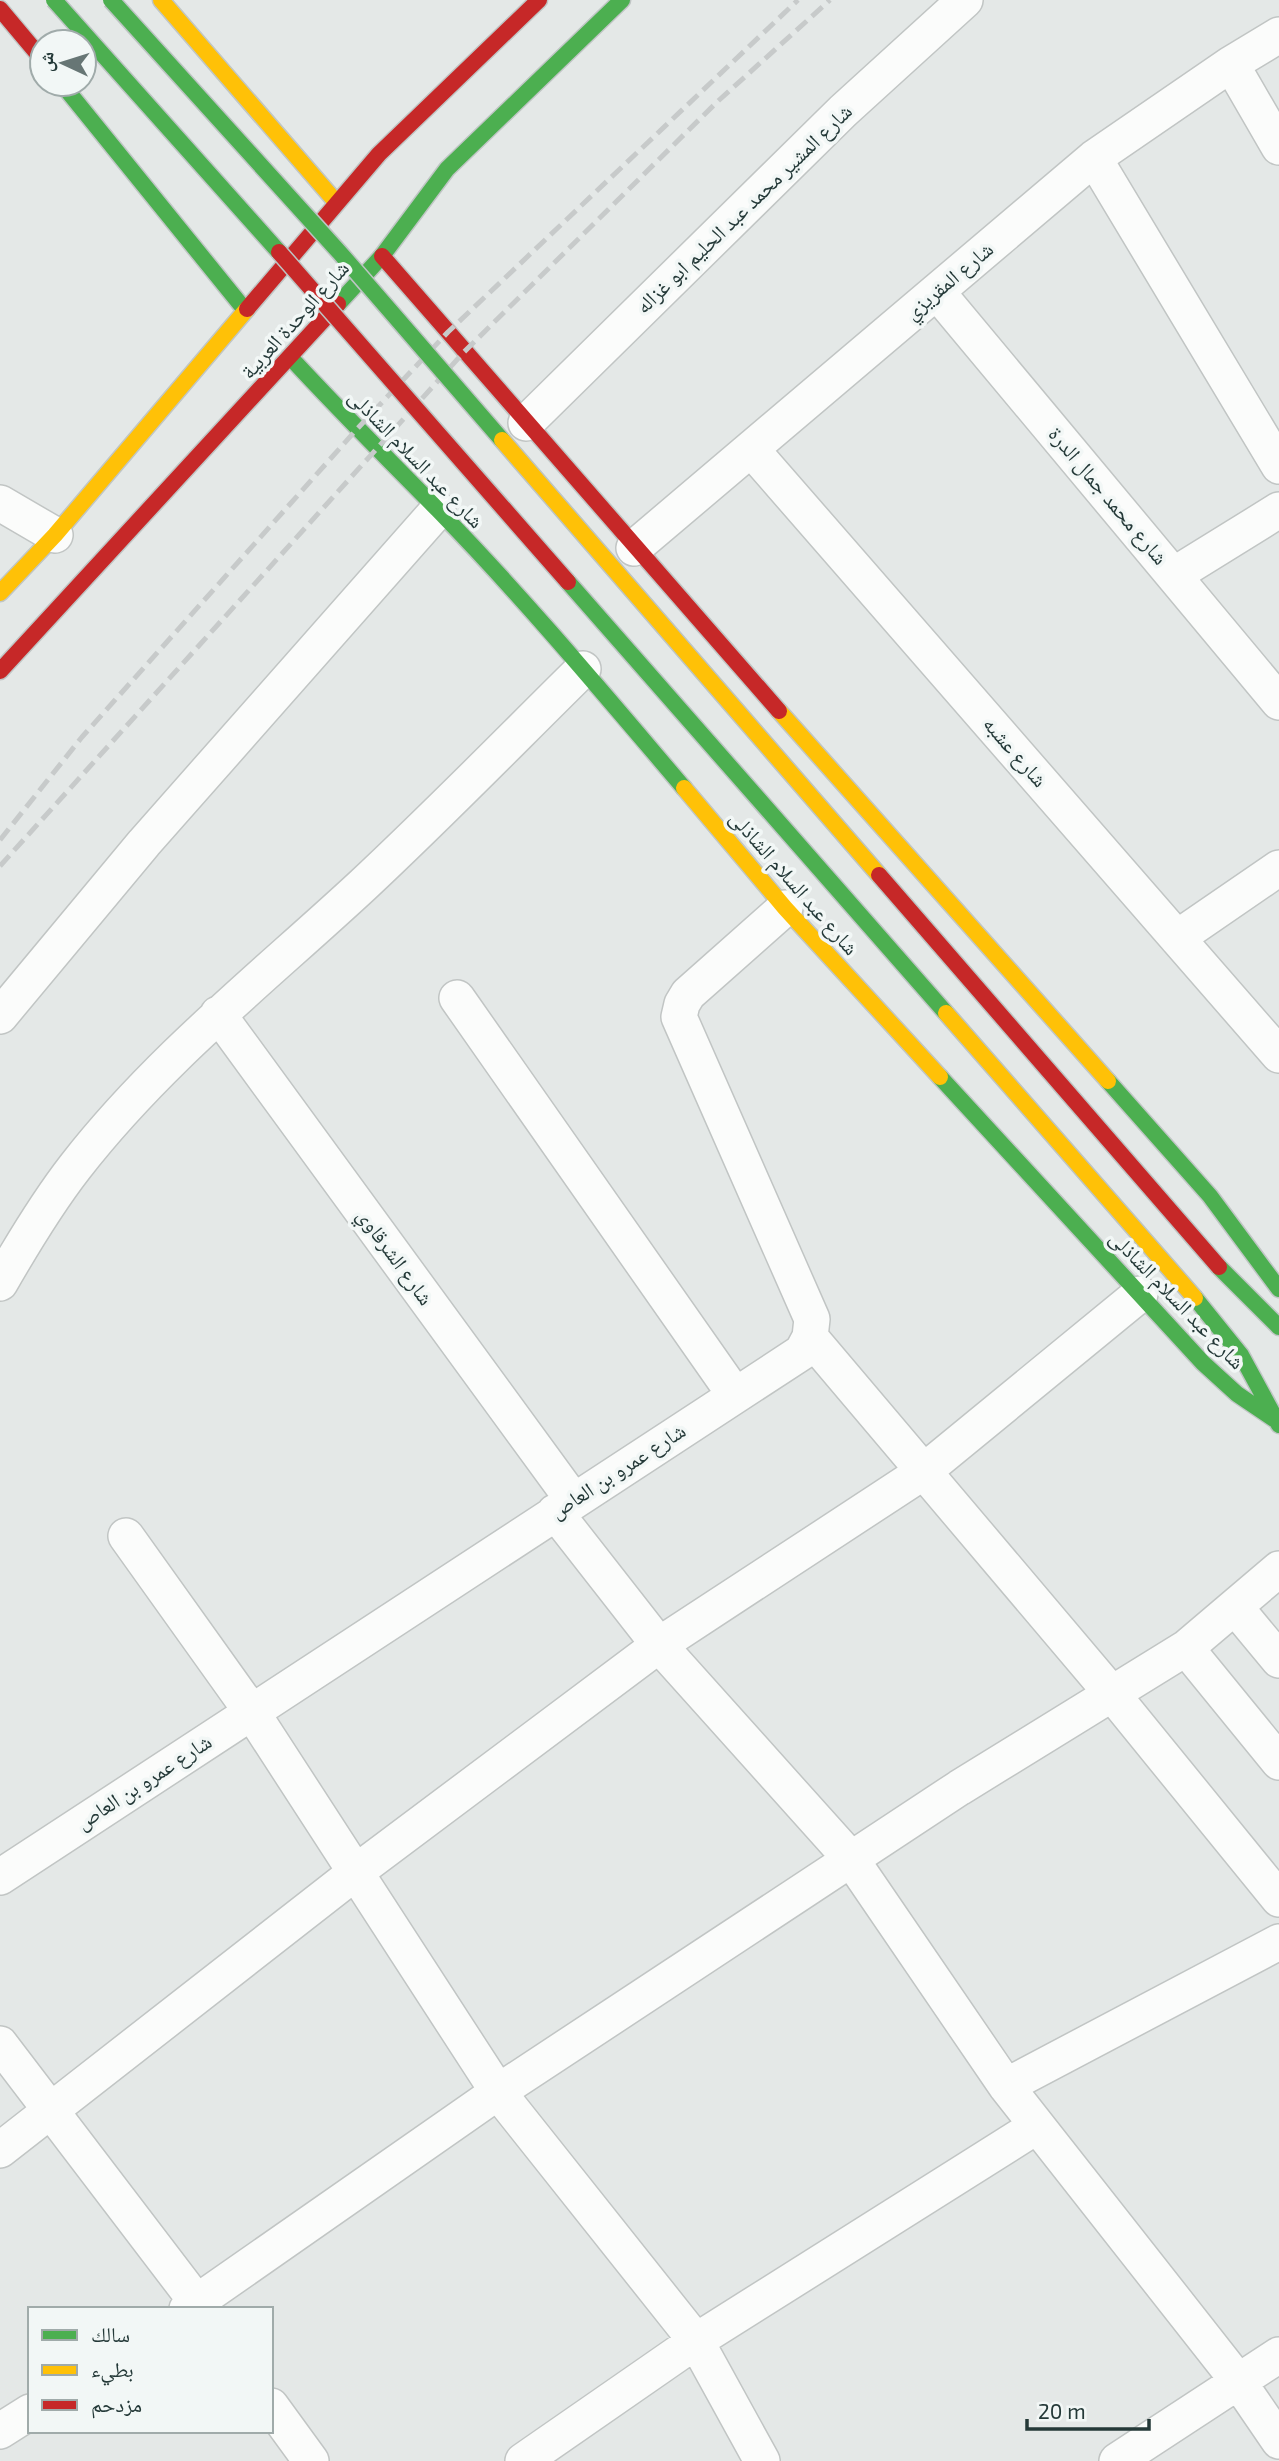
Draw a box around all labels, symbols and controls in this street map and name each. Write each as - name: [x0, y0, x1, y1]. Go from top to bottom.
- north arrow: [28, 28, 98, 98]
- text: ش: [33, 51, 59, 73]
- street label: شارع المشير محمد عبد الحليم ابو غزاله: [630, 98, 858, 320]
- street label: شارع المقريزي: [899, 236, 1001, 328]
- street label: شارع الوحدة العربية: [234, 255, 355, 384]
- street label: شارع عبد السلام الشاذلى: [342, 383, 490, 535]
- street label: شارع محمد جمال الدرة: [1043, 421, 1174, 570]
- street label: شارع عشبه: [977, 711, 1053, 793]
- street label: شارع عبد السلام الشاذلى: [723, 805, 865, 961]
- street label: شارع الشرقاوي: [348, 1203, 440, 1312]
- street label: شارع عبد السلام الشاذلى: [1103, 1224, 1251, 1376]
- street label: شارع عمرو بن العاص: [545, 1417, 691, 1524]
- street label: شارع عمرو بن العاص: [71, 1728, 217, 1835]
- legend: [28, 2307, 273, 2433]
- text: سالك: [91, 2321, 130, 2346]
- text: بطيء: [91, 2356, 134, 2386]
- scale bar: [1027, 2388, 1150, 2432]
- text: مزدحم: [91, 2391, 142, 2419]
- text: 20 m: [1038, 2398, 1086, 2423]

